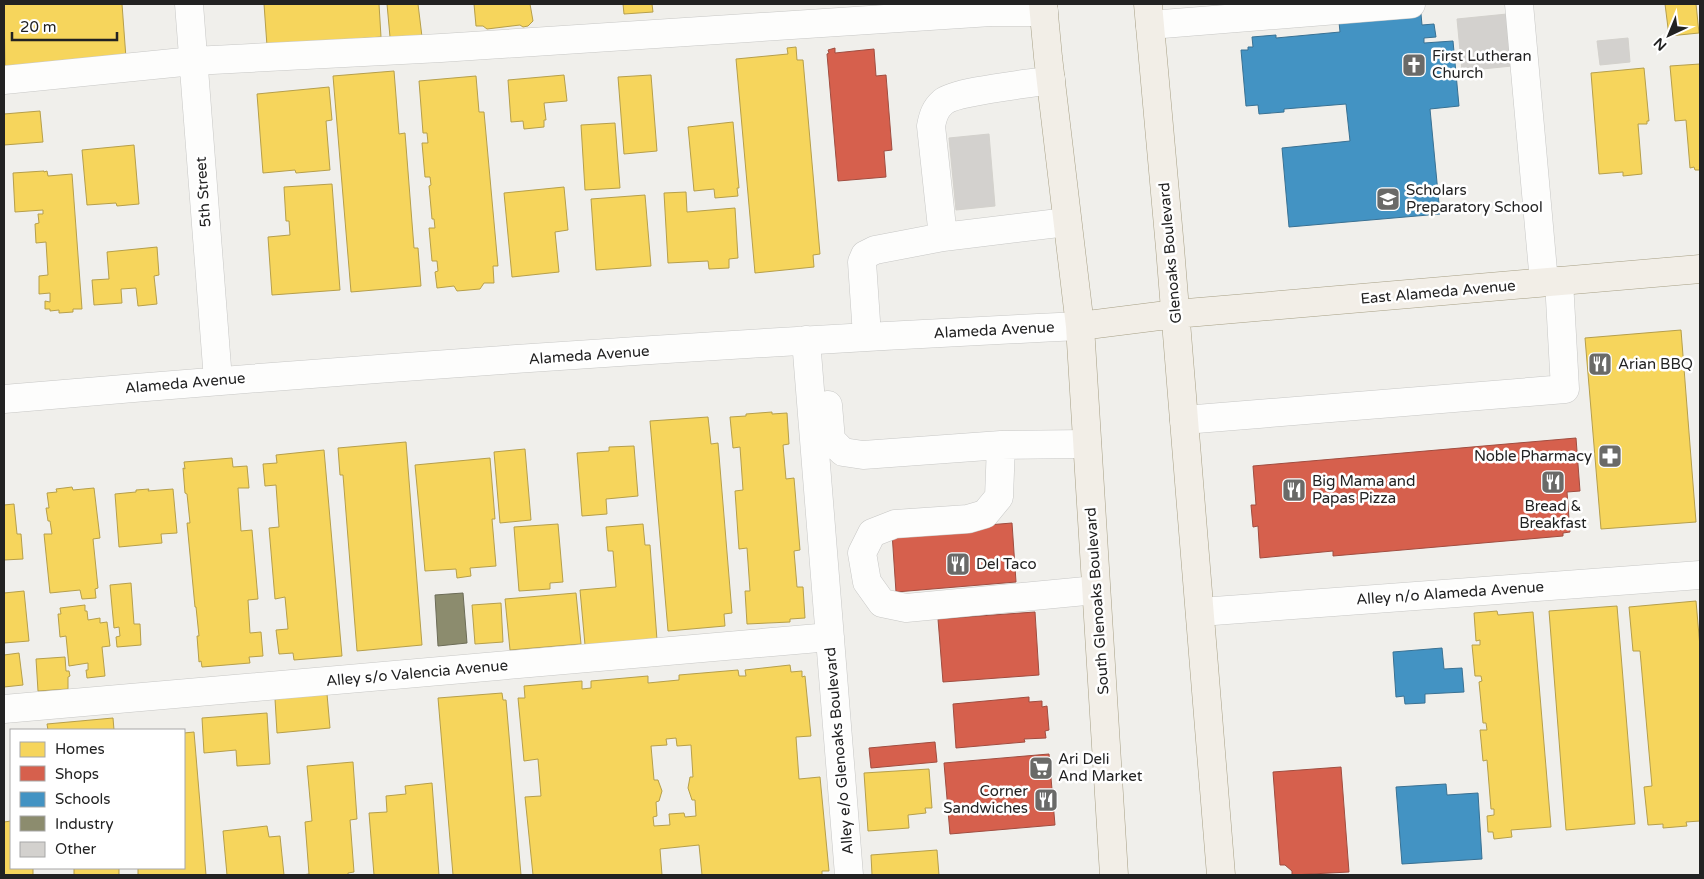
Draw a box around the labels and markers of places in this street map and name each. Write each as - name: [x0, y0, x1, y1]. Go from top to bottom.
- place label: First Lutheran Church: [1432, 47, 1532, 82]
- church icon: First Lutheran Church: [1401, 52, 1427, 78]
- place label: Scholars Preparatory School: [1406, 181, 1543, 216]
- school or university icon: Scholars Preparatory School: [1375, 186, 1401, 212]
- restaurant icon: Arian BBQ: [1587, 351, 1613, 377]
- place label: Arian BBQ: [1618, 355, 1693, 373]
- pharmacy icon: Noble Pharmacy: [1597, 443, 1623, 469]
- place label: Noble Pharmacy: [1474, 447, 1592, 465]
- restaurant icon: Bread & Breakfast: [1540, 469, 1566, 495]
- place label: Big Mama and Papas Pizza: [1312, 472, 1415, 507]
- restaurant icon: Big Mama and Papas Pizza: [1281, 477, 1307, 503]
- place label: Bread & Breakfast: [1519, 497, 1587, 532]
- restaurant icon: Del Taco: [945, 551, 971, 577]
- place label: Del Taco: [976, 555, 1037, 573]
- place label: Ari Deli And Market: [1058, 750, 1143, 785]
- supermarket icon: Ari Deli And Market: [1028, 755, 1054, 781]
- place label: Corner Sandwiches: [943, 782, 1028, 817]
- restaurant icon: Corner Sandwiches: [1033, 787, 1059, 813]

